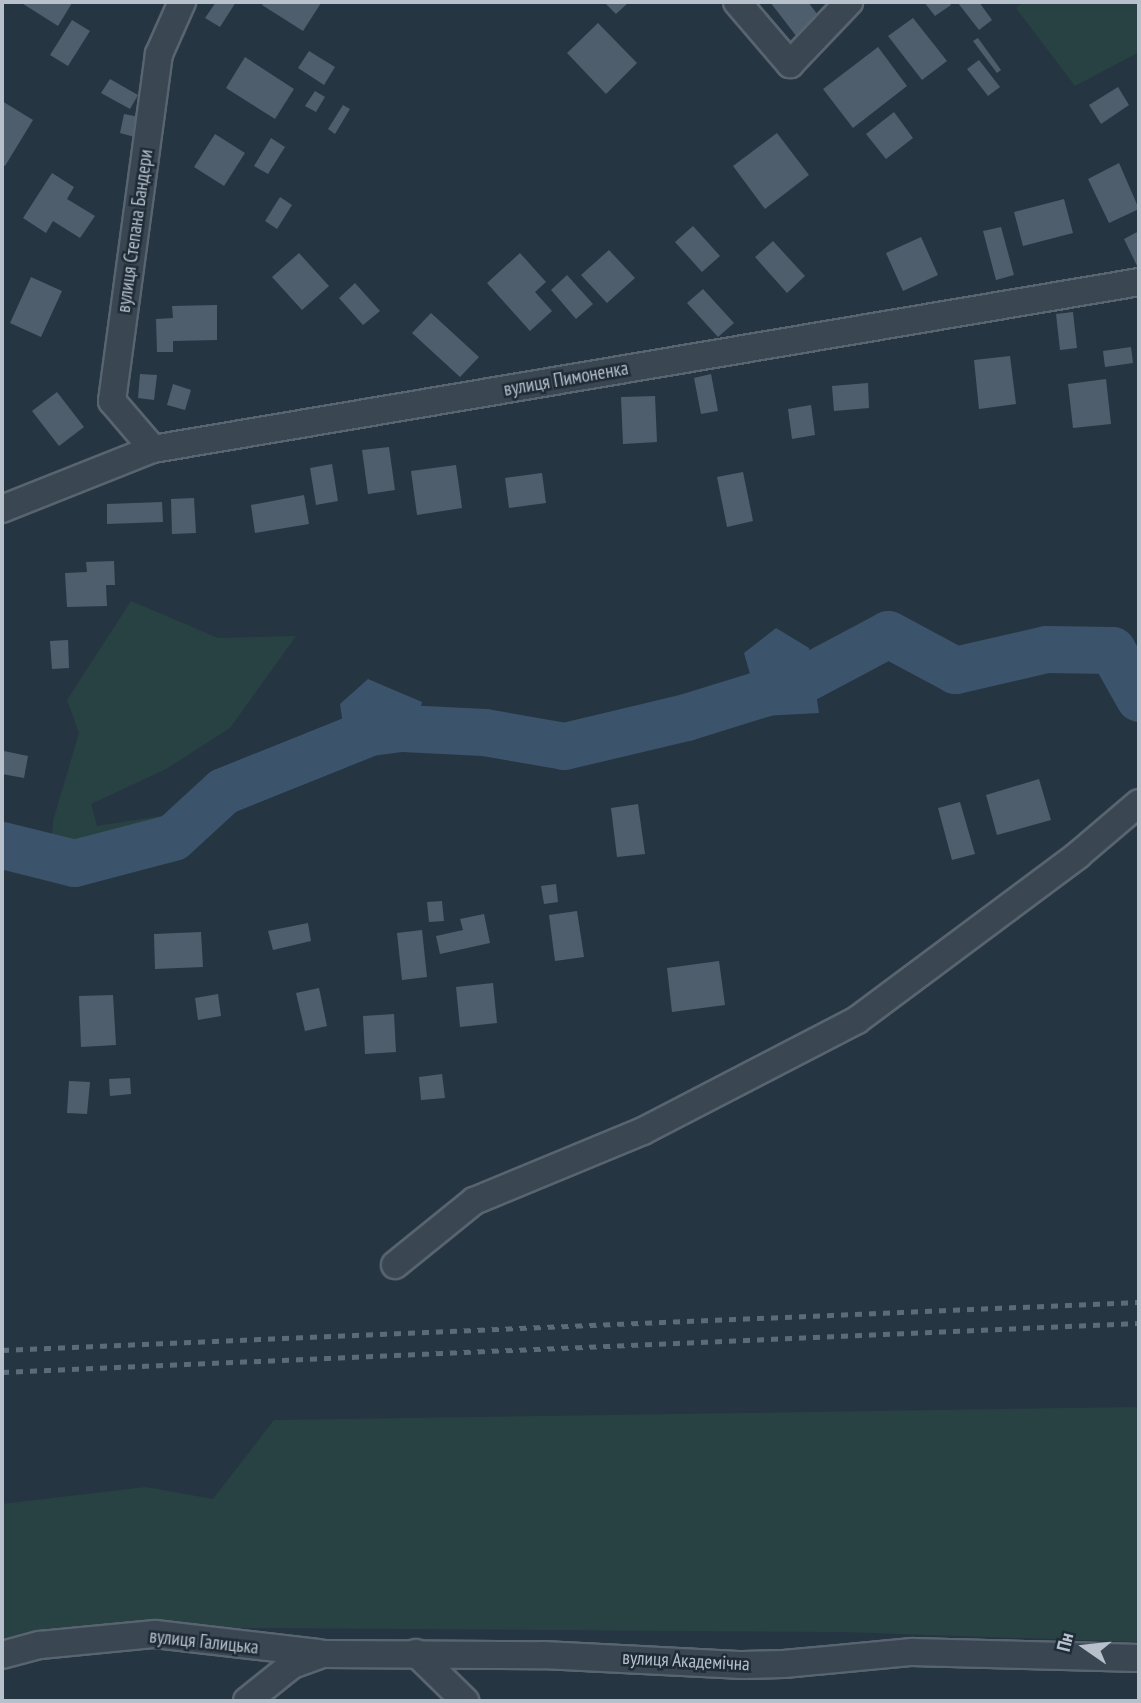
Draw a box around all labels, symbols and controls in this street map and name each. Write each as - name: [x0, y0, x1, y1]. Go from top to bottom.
- street label: вулиця Степана Бандери: [112, 148, 158, 314]
- street label: вулиця Пимоненка: [502, 357, 630, 401]
- north arrow: [1050, 1612, 1120, 1682]
- street label: вулиця Галицька: [148, 1625, 260, 1659]
- text: Пн: [1051, 1630, 1078, 1654]
- street label: вулиця Академічна: [622, 1646, 750, 1676]

